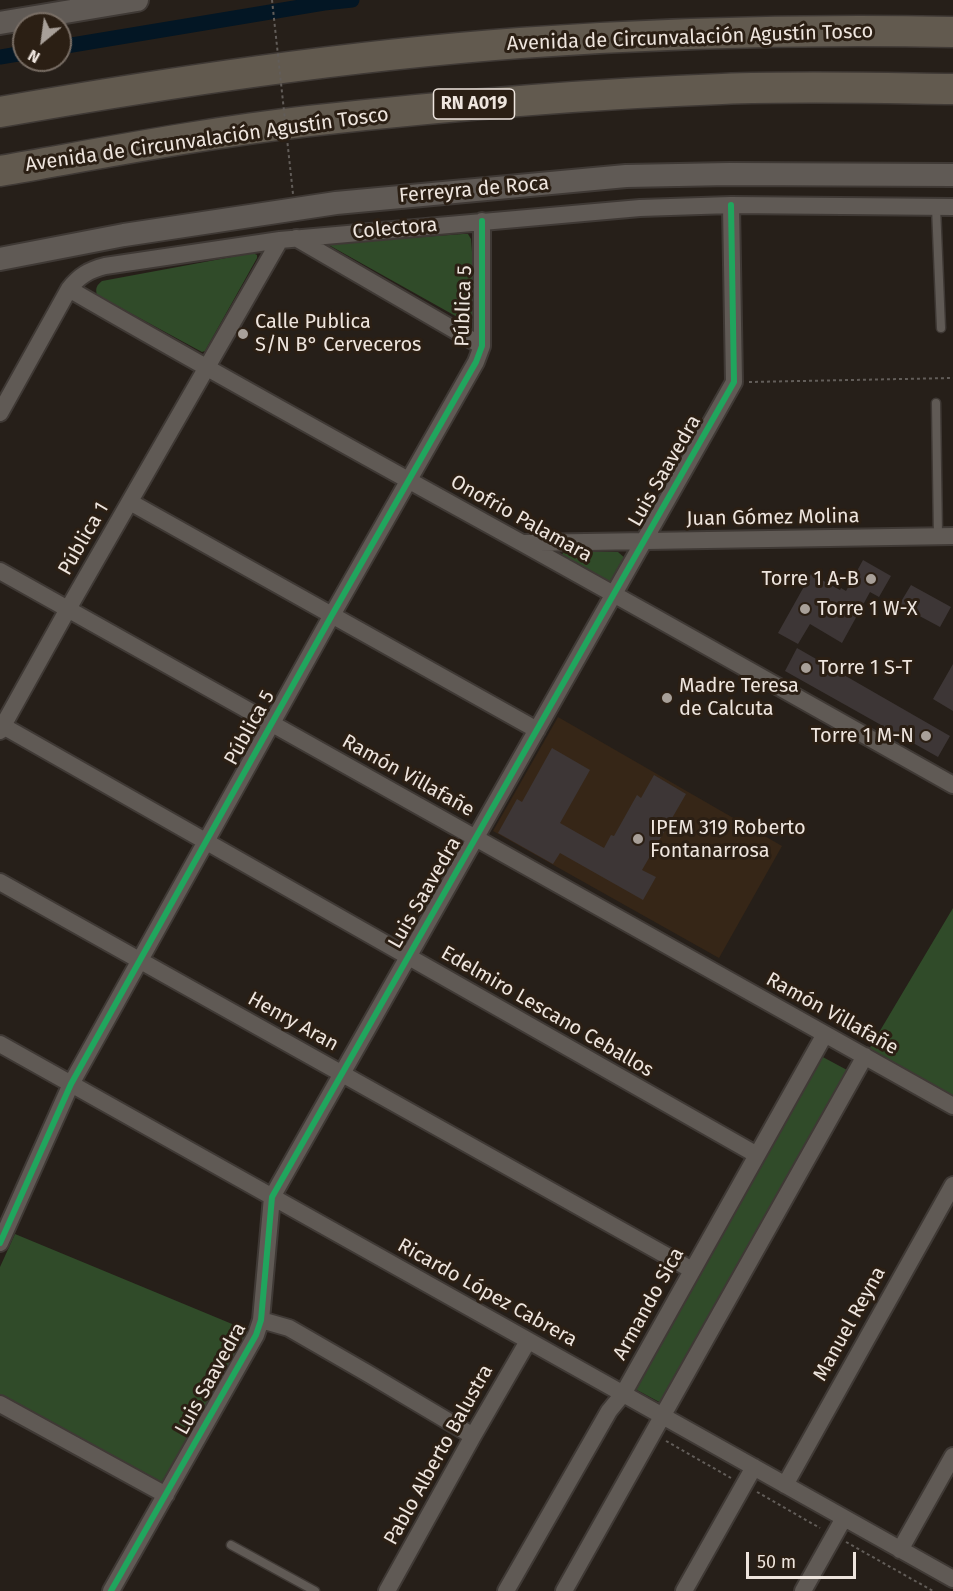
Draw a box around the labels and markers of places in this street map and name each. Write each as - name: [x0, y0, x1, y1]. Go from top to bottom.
- place label: Calle Publica S/N B° Cerveceros: [255, 310, 421, 357]
- marker: Calle Publica S/N B° Cerveceros: [236, 327, 250, 341]
- place label: Torre 1 A-B: [762, 567, 859, 591]
- marker: Torre 1 A-B: [864, 572, 878, 586]
- place label: Torre 1 W-X: [817, 597, 918, 621]
- marker: Torre 1 W-X: [798, 602, 812, 616]
- place label: Torre 1 S-T: [818, 656, 912, 680]
- marker: Torre 1 S-T: [799, 661, 813, 675]
- place label: Madre Teresa de Calcuta: [679, 674, 799, 721]
- marker: Madre Teresa de Calcuta: [660, 691, 674, 705]
- place label: Torre 1 M-N: [811, 724, 914, 748]
- marker: Torre 1 M-N: [919, 729, 933, 743]
- place label: IPEM 319 Roberto Fontanarrosa: [650, 816, 806, 863]
- marker: IPEM 319 Roberto Fontanarrosa: [631, 832, 645, 846]

